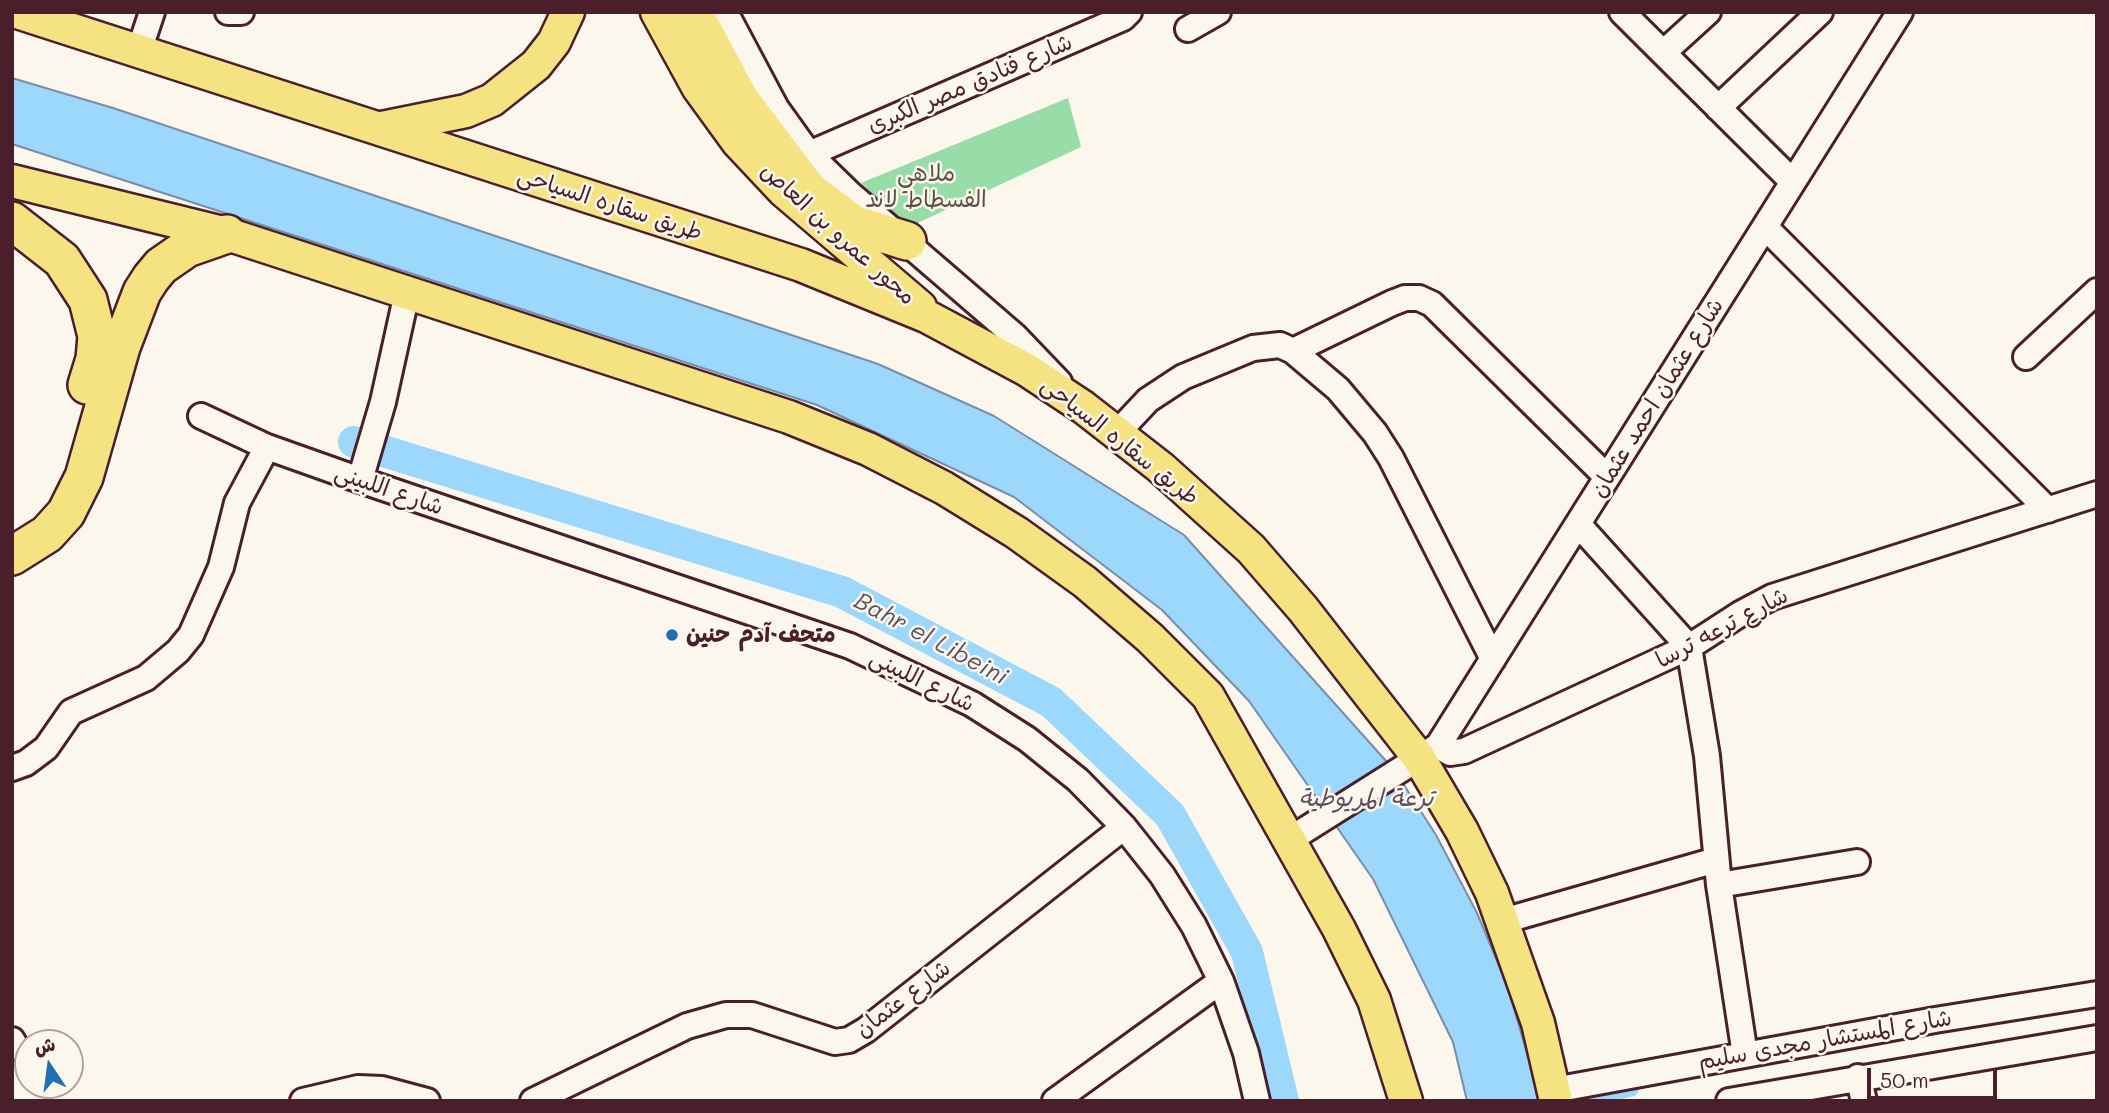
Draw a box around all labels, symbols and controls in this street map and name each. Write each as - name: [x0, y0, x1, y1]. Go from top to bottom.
- street label: شارع فنادق مصر الكبرى: [863, 28, 1077, 140]
- street label: محور عمرو بن العاص: [755, 157, 921, 311]
- park label: ملاهي الفسطاط لاند: [865, 160, 987, 214]
- street label: طريق سقاره السياحى: [514, 161, 706, 247]
- street label: شارع عثمان احمد عثمان: [1584, 293, 1730, 503]
- street label: طريق سقاره السياحى: [1036, 371, 1204, 511]
- street label: شارع اللبينى: [331, 459, 447, 521]
- street label: شارع ترعه ترسا: [1651, 582, 1793, 674]
- water label: Bahr el Libeini: [849, 586, 1013, 692]
- place label: متحف آدم حنين: [686, 621, 836, 649]
- marker: متحف آدم حنين: [664, 627, 680, 643]
- street label: شارع اللبينى: [865, 644, 979, 718]
- water label: ترعة المريوطية: [1299, 785, 1433, 813]
- street label: شارع عثمان: [850, 954, 956, 1044]
- street label: شارع المستشار مجدى سليم: [1696, 1004, 1954, 1076]
- north arrow: [14, 1029, 84, 1099]
- text: ش: [32, 1030, 58, 1060]
- scale bar: [1871, 1054, 2000, 1098]
- text: 50 m: [1880, 1066, 1929, 1093]

